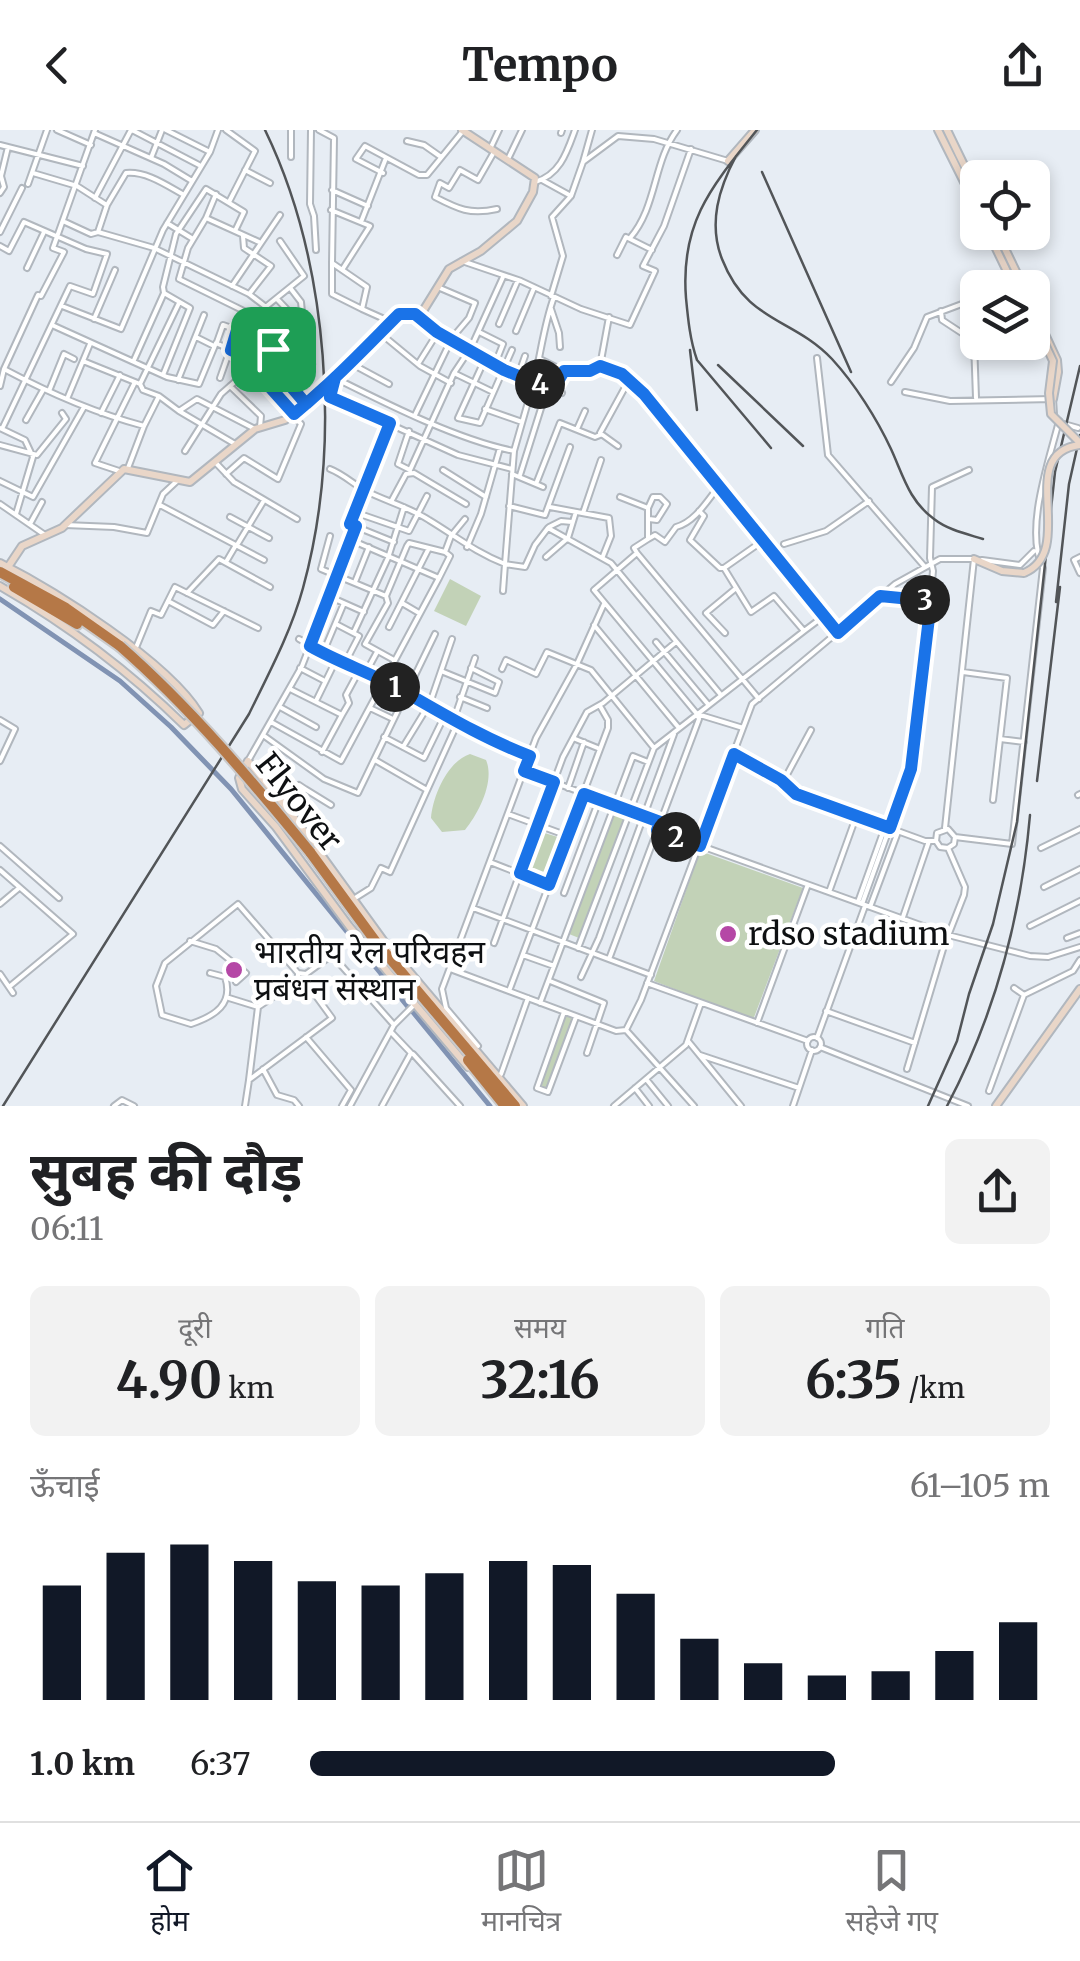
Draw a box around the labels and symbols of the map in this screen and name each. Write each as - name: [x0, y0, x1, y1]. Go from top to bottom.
- pin: [231, 307, 316, 392]
- pin: 4: [515, 359, 565, 409]
- pin: 3: [900, 575, 950, 625]
- pin: 1: [370, 662, 420, 712]
- street label: Flyover: [247, 745, 351, 859]
- pin: 2: [651, 812, 701, 862]
- place label: rdso stadium: [748, 914, 950, 954]
- marker: rdso stadium: [717, 923, 739, 945]
- place label: भारतीय रेल परिवहन प्रबंधन संस्थान: [254, 932, 486, 1009]
- marker: भारतीय रेल परिवहन प्रबंधन संस्थान: [223, 959, 245, 981]

